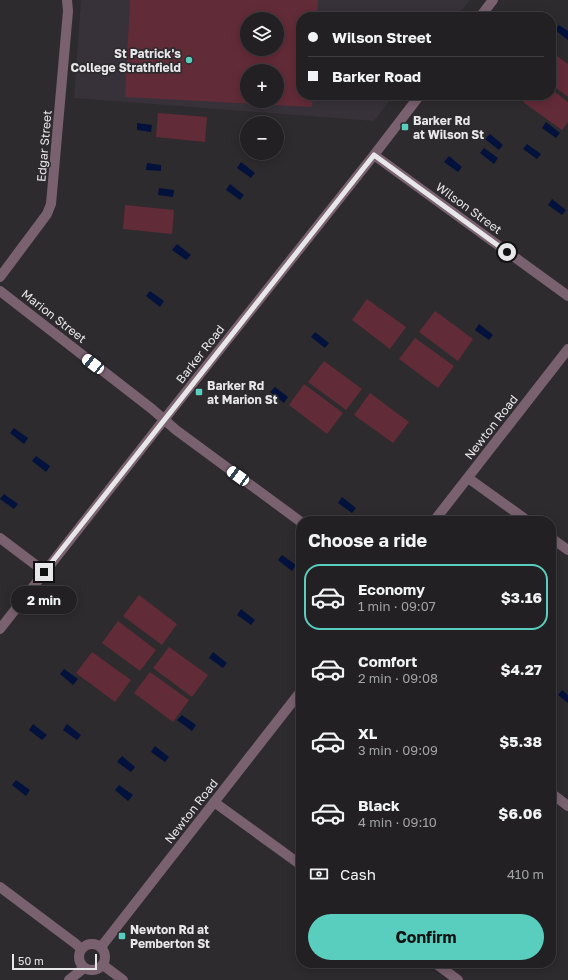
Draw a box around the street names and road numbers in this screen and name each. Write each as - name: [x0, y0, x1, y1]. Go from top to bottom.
- street label: Edgar Street: [33, 109, 55, 182]
- street label: Wilson Street: [433, 179, 505, 237]
- street label: Marion Street: [19, 286, 90, 346]
- street label: Barker Road: [173, 322, 227, 386]
- street label: Newton Road: [461, 392, 521, 462]
- street label: Newton Road: [161, 776, 221, 846]

